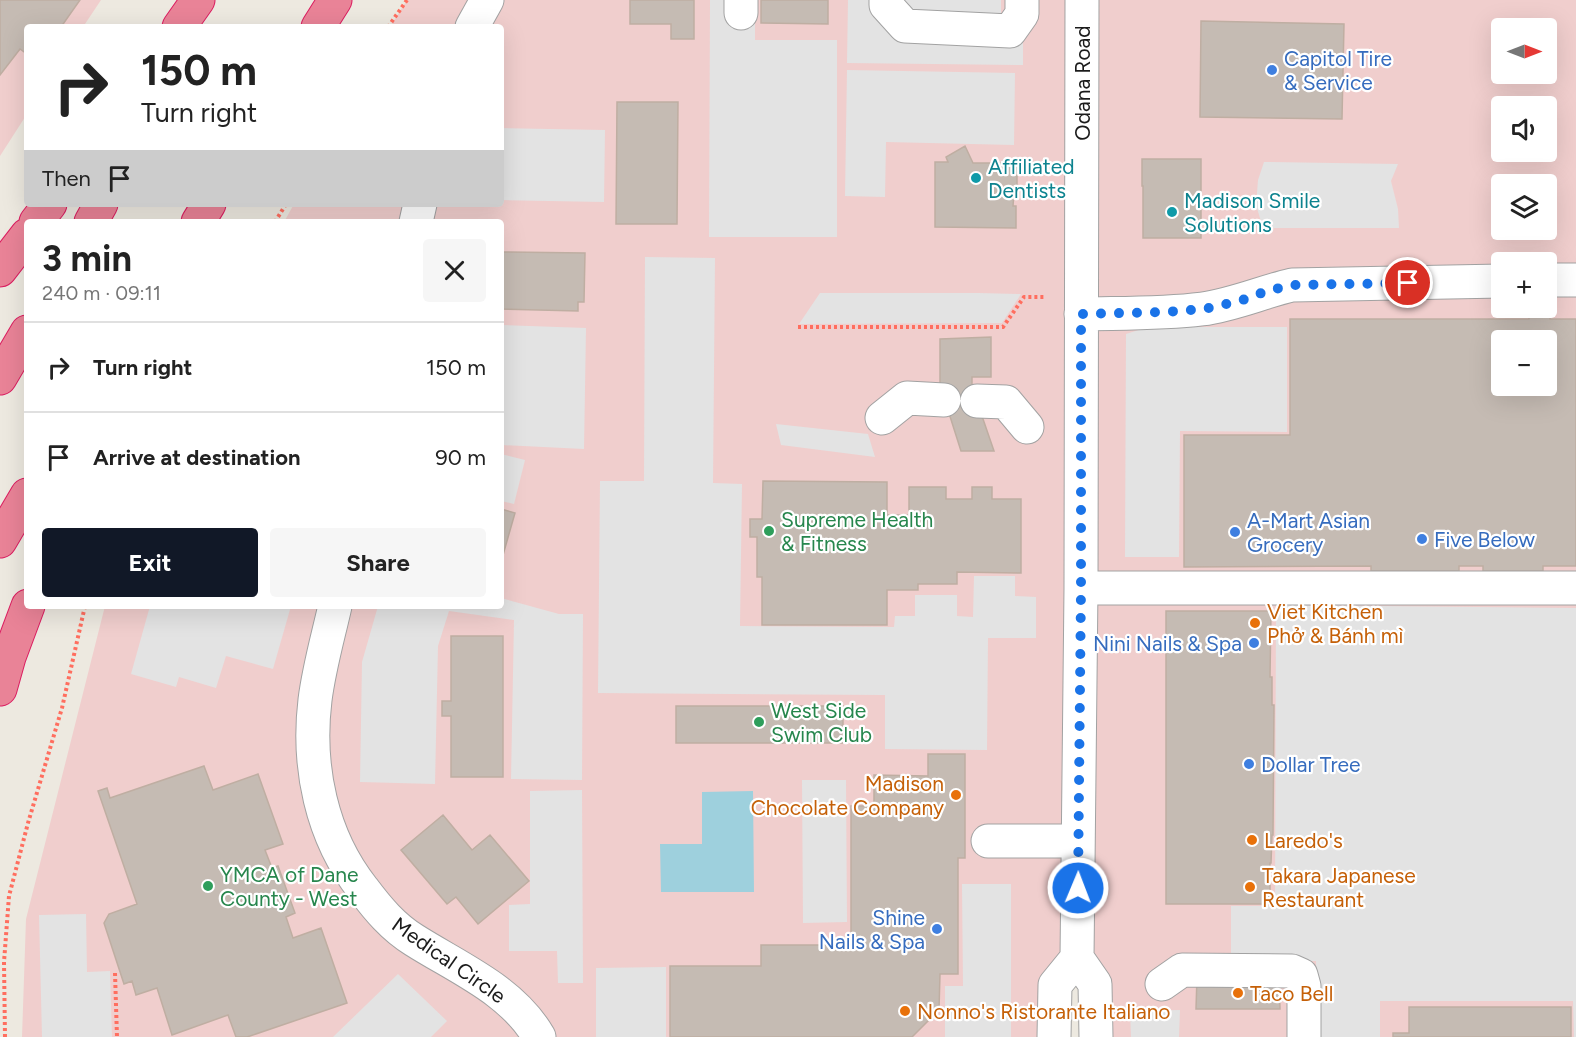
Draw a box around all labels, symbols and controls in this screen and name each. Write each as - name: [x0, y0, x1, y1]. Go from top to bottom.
- north arrow: [1491, 18, 1557, 84]
- map controls: [1491, 18, 1557, 396]
- street label: Odana Road: [1070, 25, 1095, 141]
- text: 150 m: [141, 45, 257, 96]
- place label: Capitol Tire & Service: [1284, 46, 1392, 95]
- icon: right: [42, 48, 120, 126]
- marker: Capitol Tire & Service: [1265, 63, 1279, 77]
- text: Turn right: [141, 96, 257, 129]
- button: sound: [1491, 96, 1557, 162]
- place label: Affiliated Dentists: [988, 154, 1074, 203]
- icon: arrive: [103, 162, 136, 195]
- text: Then: [42, 165, 91, 192]
- marker: Affiliated Dentists: [969, 171, 983, 185]
- button: layers: [1491, 174, 1557, 240]
- place label: Madison Smile Solutions: [1184, 188, 1320, 237]
- marker: Madison Smile Solutions: [1165, 205, 1179, 219]
- text: 3 min: [42, 237, 132, 280]
- button: close: [423, 239, 486, 302]
- button: +: [1491, 252, 1557, 318]
- pin: [1382, 257, 1433, 308]
- icon: arrive: [1391, 266, 1424, 299]
- text: 240 m · 09:11: [42, 281, 161, 305]
- button: −: [1491, 330, 1557, 396]
- icon: right: [42, 351, 75, 384]
- text: Turn right: [93, 354, 192, 381]
- text: 150 m: [426, 354, 486, 381]
- icon: arrive: [42, 441, 75, 474]
- text: Arrive at destination: [93, 444, 301, 471]
- text: 90 m: [435, 444, 486, 471]
- place label: Supreme Health & Fitness: [781, 507, 933, 556]
- place label: A-Mart Asian Grocery: [1247, 508, 1370, 557]
- marker: Supreme Health & Fitness: [762, 524, 776, 538]
- marker: A-Mart Asian Grocery: [1228, 525, 1242, 539]
- place label: Five Below: [1434, 527, 1535, 552]
- button: Exit: [42, 528, 258, 597]
- button: Share: [270, 528, 486, 597]
- marker: Five Below: [1415, 532, 1429, 546]
- place label: Viet Kitchen Phở & Bánh mì: [1267, 599, 1404, 648]
- marker: Viet Kitchen Phở & Bánh mì: [1248, 616, 1262, 630]
- place label: Nini Nails & Spa: [1093, 631, 1242, 656]
- marker: Nini Nails & Spa: [1247, 636, 1261, 650]
- place label: West Side Swim Club: [771, 698, 872, 747]
- marker: West Side Swim Club: [752, 715, 766, 729]
- place label: Dollar Tree: [1261, 752, 1361, 777]
- marker: Dollar Tree: [1242, 757, 1256, 771]
- place label: Madison Chocolate Company: [751, 771, 944, 820]
- marker: Madison Chocolate Company: [949, 788, 963, 802]
- place label: Laredo's: [1264, 828, 1343, 853]
- marker: Laredo's: [1245, 833, 1259, 847]
- position arrow: [1046, 856, 1110, 920]
- place label: YMCA of Dane County - West: [220, 862, 358, 911]
- place label: Takara Japanese Restaurant: [1262, 863, 1416, 912]
- marker: YMCA of Dane County - West: [201, 879, 215, 893]
- marker: Takara Japanese Restaurant: [1243, 880, 1257, 894]
- place label: Shine Nails & Spa: [819, 905, 925, 954]
- street label: Medical Circle: [387, 912, 511, 1008]
- marker: Shine Nails & Spa: [930, 922, 944, 936]
- place label: Taco Bell: [1250, 981, 1333, 1006]
- marker: Taco Bell: [1231, 986, 1245, 1000]
- place label: Nonno's Ristorante Italiano: [917, 999, 1171, 1024]
- marker: Nonno's Ristorante Italiano: [898, 1004, 912, 1018]

